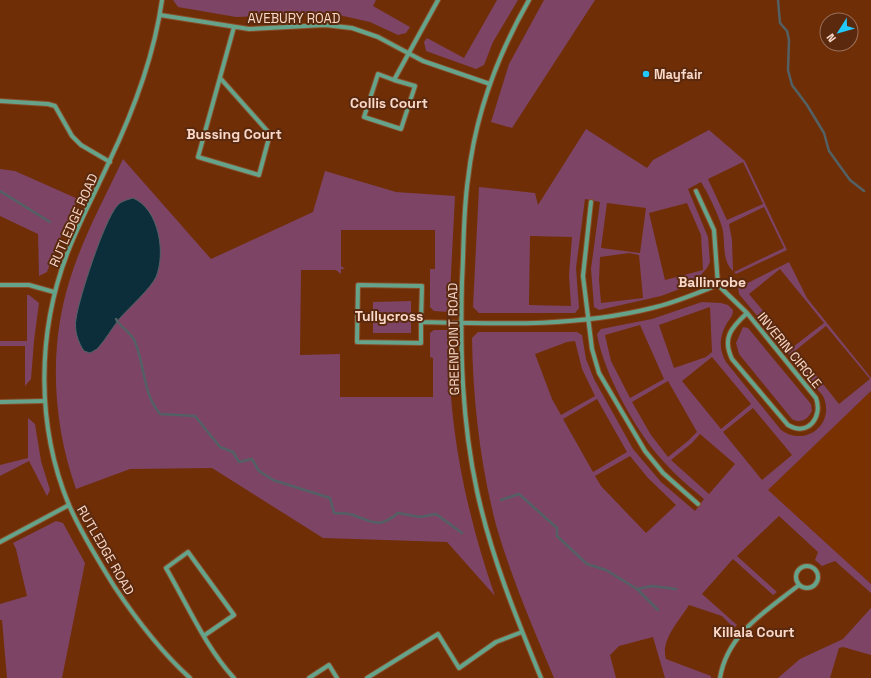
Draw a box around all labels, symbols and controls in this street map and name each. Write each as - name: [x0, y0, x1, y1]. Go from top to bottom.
- street label: AVEBURY ROAD: [248, 10, 340, 27]
- north arrow: [819, 12, 859, 52]
- text: N: [823, 31, 839, 45]
- place label: Mayfair: [654, 66, 703, 83]
- marker: Mayfair: [641, 69, 651, 79]
- district label: Collis Court: [350, 94, 428, 112]
- district label: Bussing Court: [186, 125, 282, 143]
- street label: RUTLEDGE ROAD: [45, 171, 102, 270]
- district label: Ballinrobe: [678, 273, 746, 291]
- street label: GREENPOINT ROAD: [444, 283, 463, 395]
- district label: Tullycross: [355, 307, 423, 325]
- street label: INVERIN CIRCLE: [754, 309, 825, 392]
- street label: RUTLEDGE ROAD: [73, 503, 138, 598]
- district label: Killala Court: [713, 623, 795, 641]

